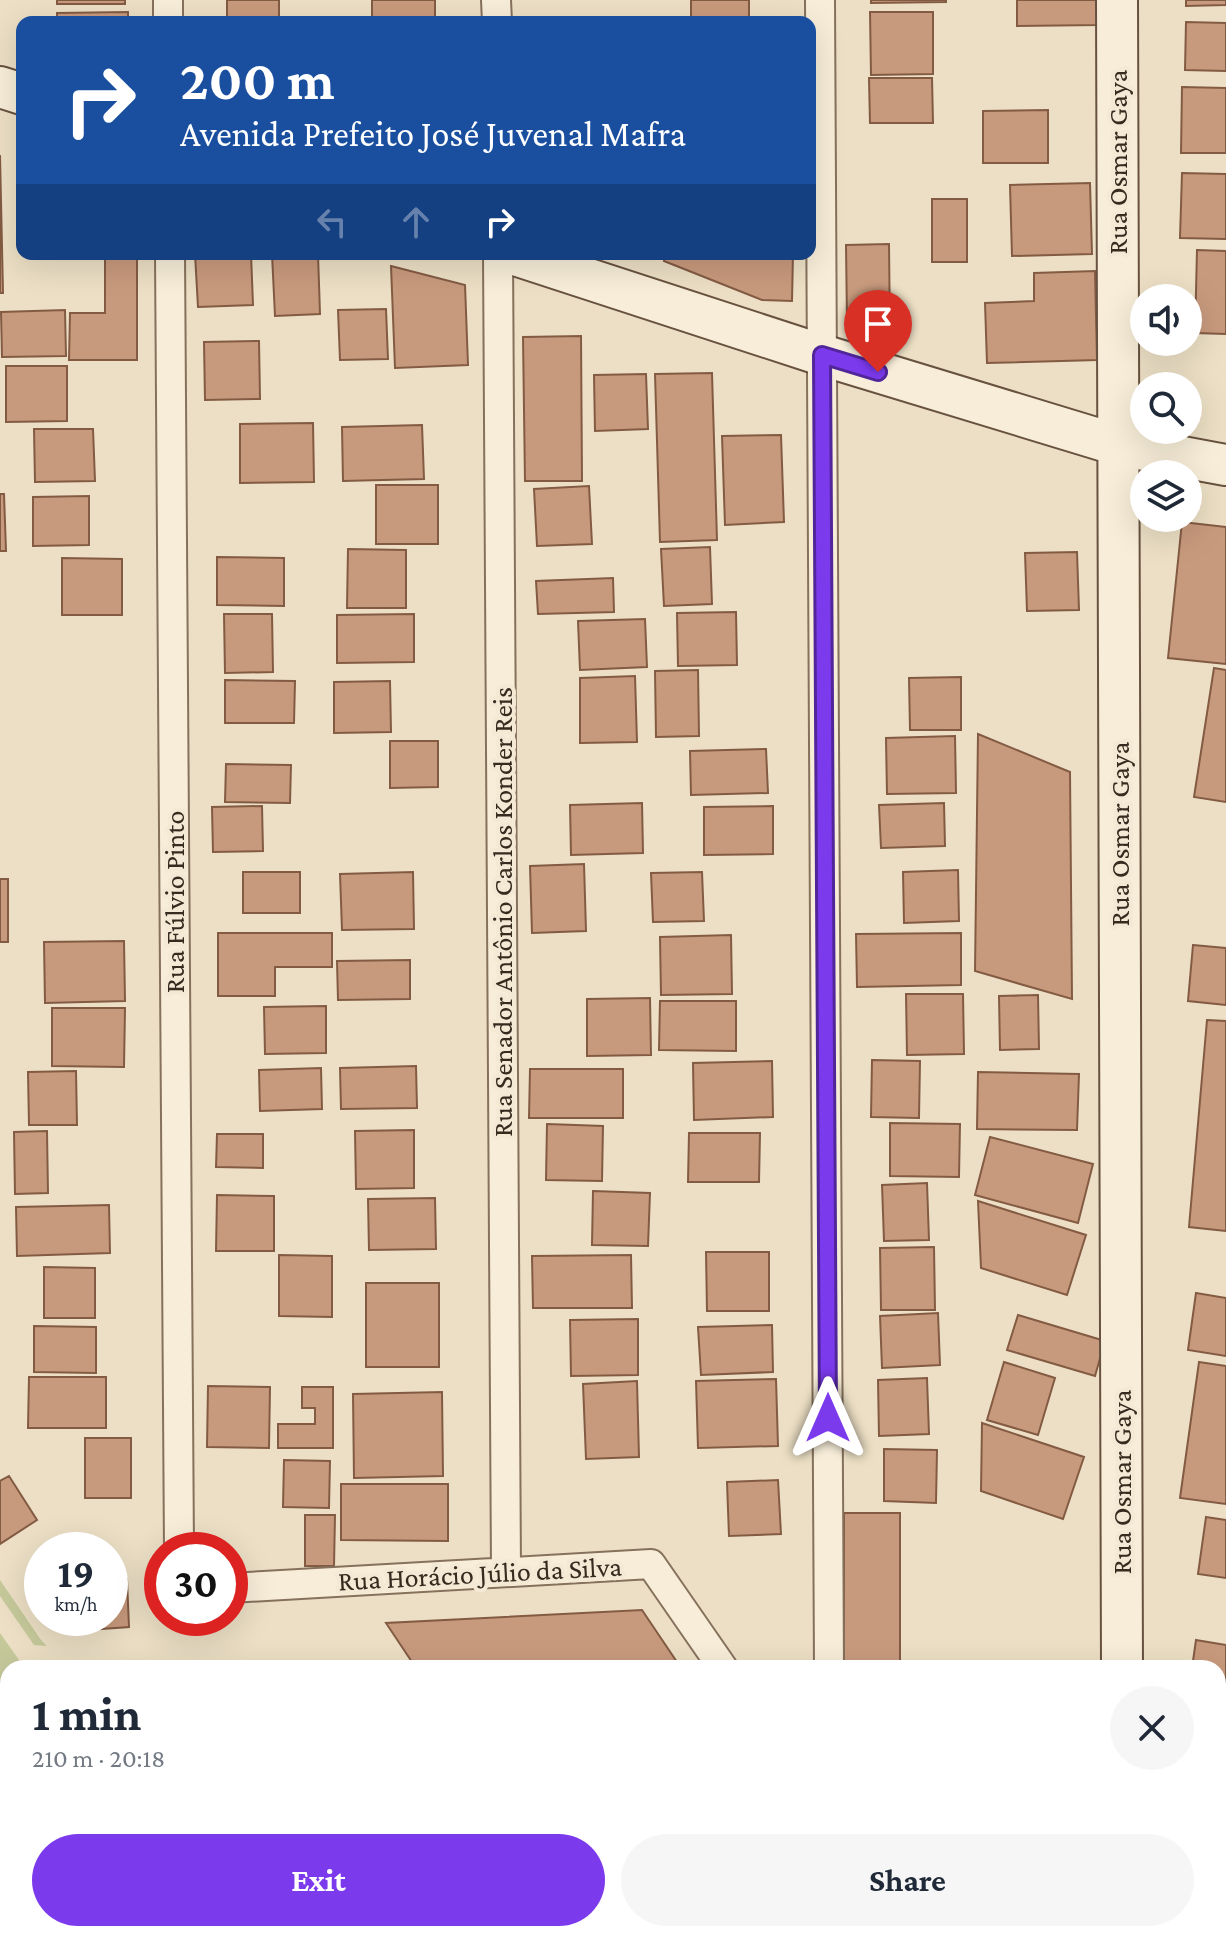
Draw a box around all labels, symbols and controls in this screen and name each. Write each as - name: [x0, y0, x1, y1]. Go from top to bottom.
- icon: right: [48, 48, 152, 152]
- text: 200 m: [180, 49, 335, 111]
- street label: Rua Osmar Gaya: [1102, 70, 1133, 254]
- text: Avenida Prefeito José Juvenal Mafra: [180, 114, 686, 154]
- icon: left: [310, 200, 354, 244]
- icon: ahead: [394, 200, 438, 244]
- icon: right: [478, 200, 522, 244]
- map controls: [1130, 284, 1202, 532]
- button: sound: [1130, 284, 1202, 356]
- pin: [844, 290, 912, 372]
- icon: arrive: [856, 302, 900, 346]
- button: search: [1130, 372, 1202, 444]
- button: layers: [1130, 460, 1202, 532]
- street label: Rua Senador Antônio Carlos Konder Reis: [487, 687, 518, 1137]
- street label: Rua Osmar Gaya: [1104, 742, 1135, 926]
- street label: Rua Fúlvio Pinto: [159, 811, 190, 993]
- position arrow: [786, 1376, 870, 1460]
- street label: Rua Osmar Gaya: [1106, 1390, 1137, 1574]
- speed limit sign: 30: [144, 1532, 248, 1636]
- text: 19: [58, 1551, 94, 1596]
- street label: Rua Horácio Júlio da Silva: [337, 1551, 623, 1596]
- text: km/h: [54, 1593, 98, 1615]
- button: close: [1110, 1686, 1194, 1770]
- text: 1 min: [32, 1687, 141, 1740]
- text: 210 m · 20:18: [32, 1744, 165, 1773]
- button: Exit: [32, 1834, 605, 1926]
- button: Share: [621, 1834, 1194, 1926]

